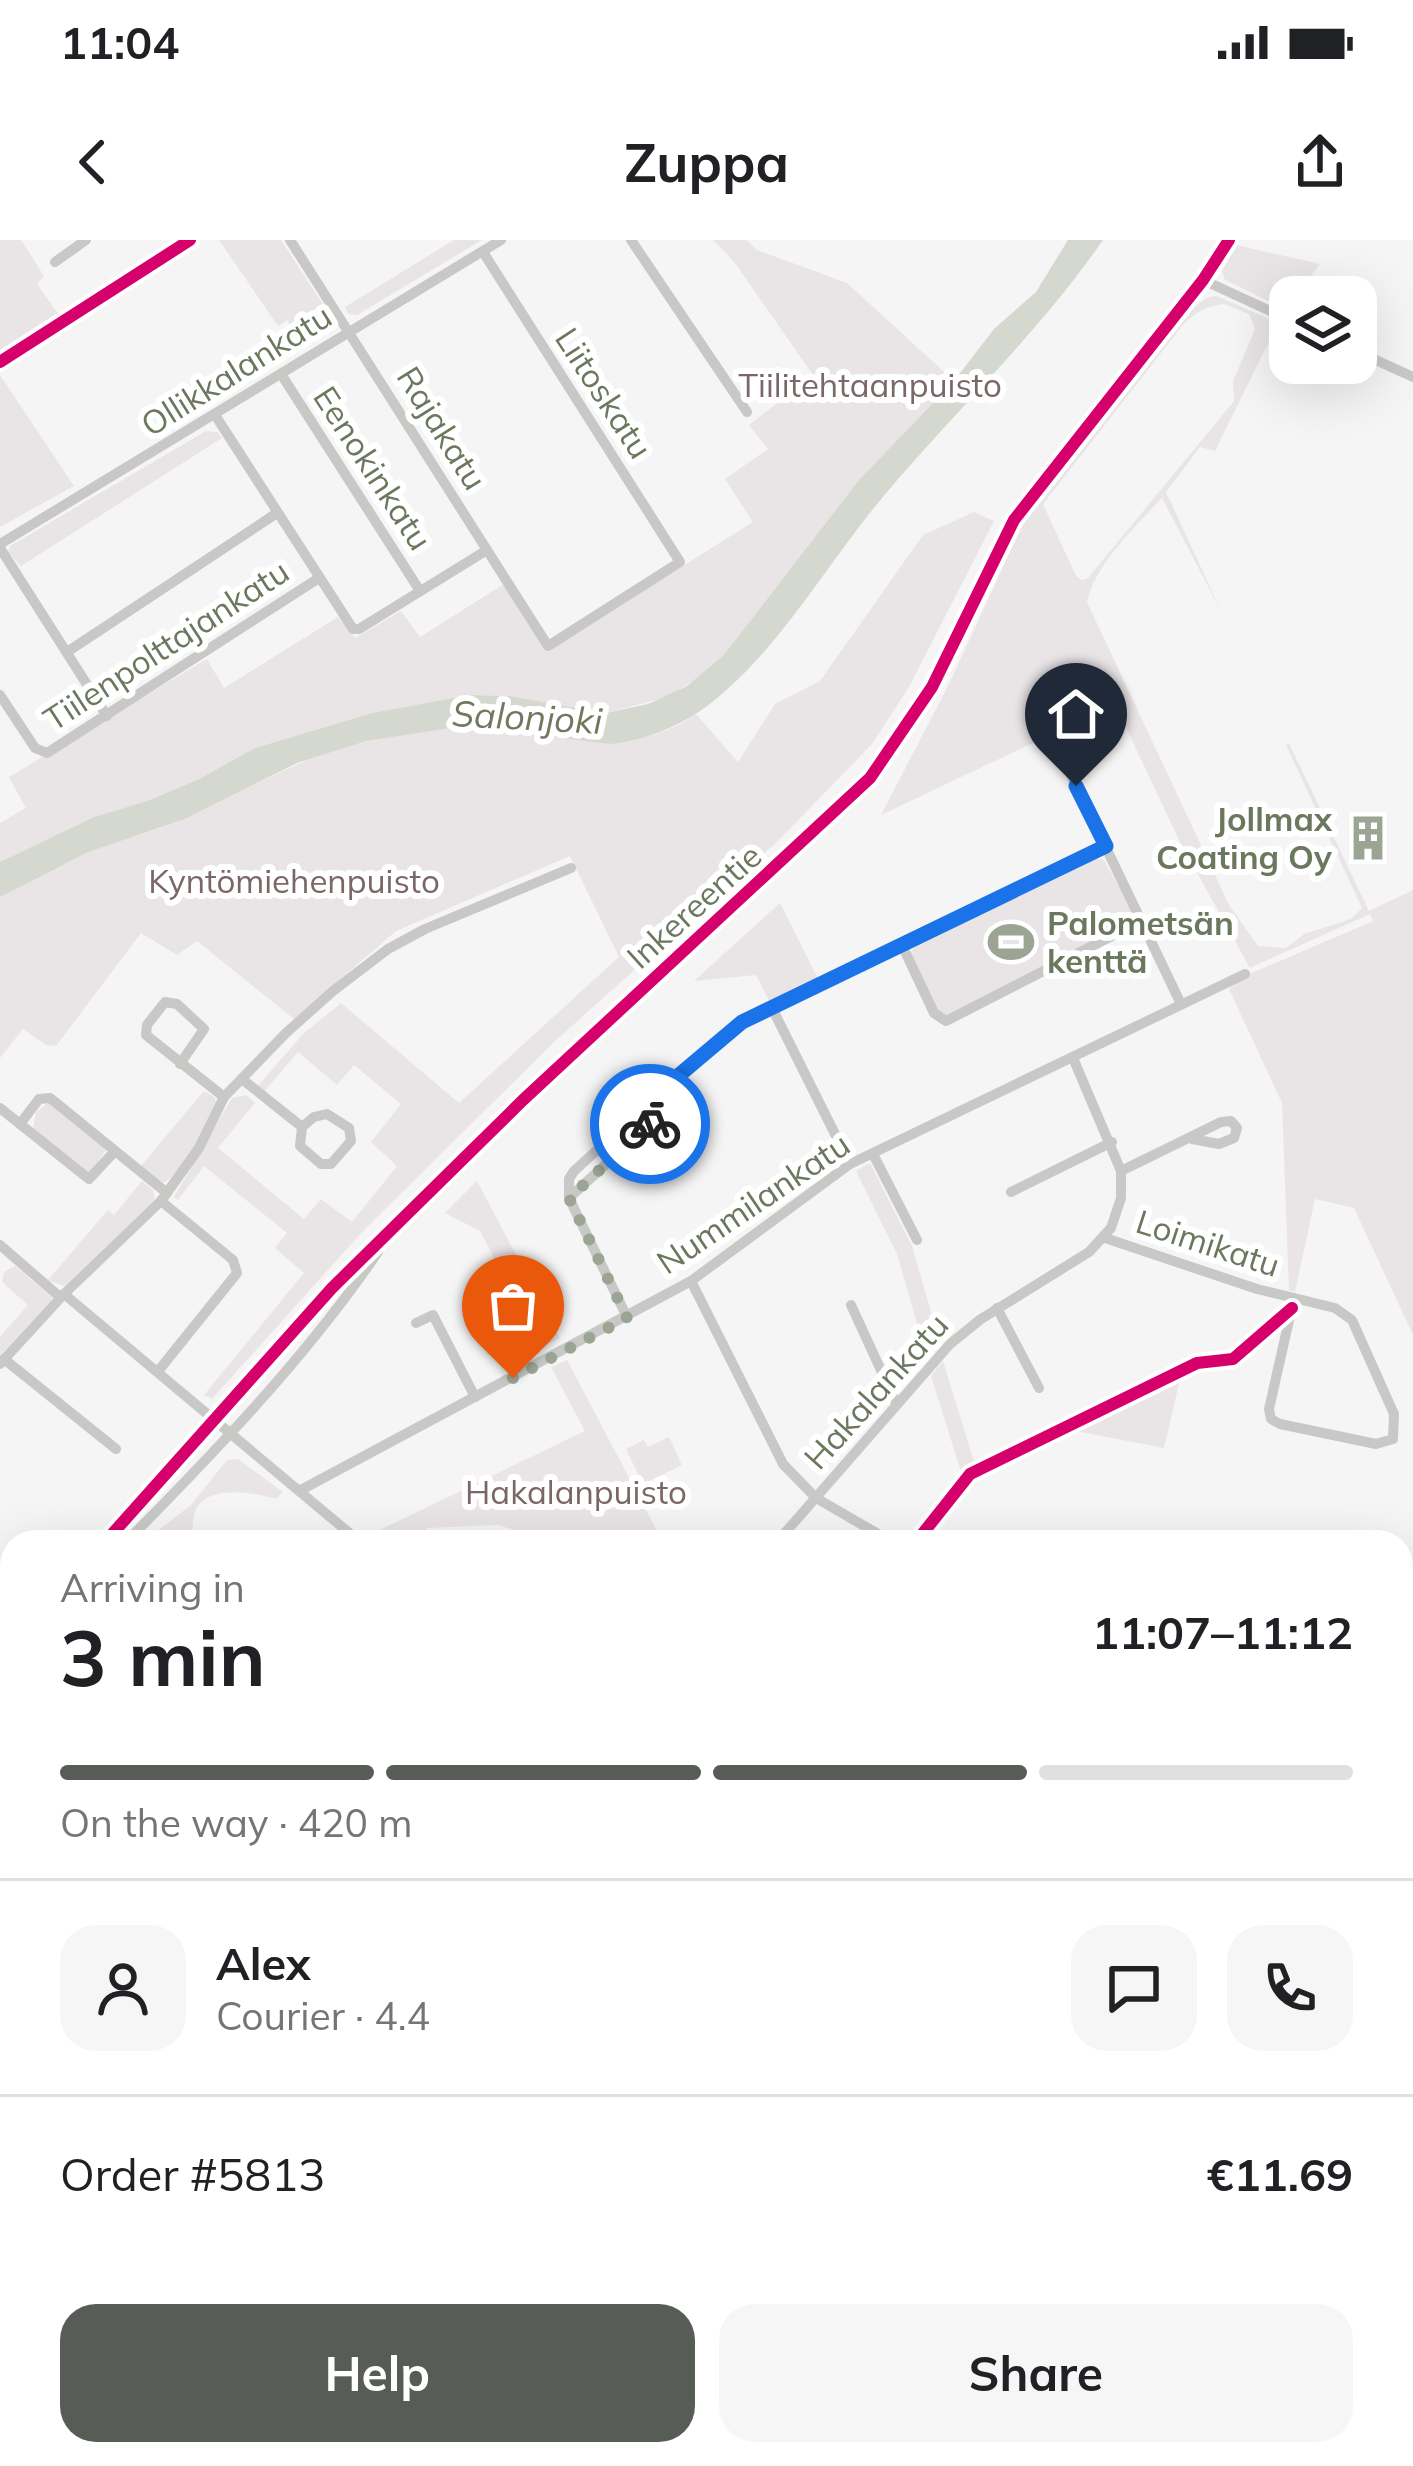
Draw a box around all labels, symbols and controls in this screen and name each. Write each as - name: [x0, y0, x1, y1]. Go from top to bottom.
- text: 11:04: [60, 14, 179, 70]
- text: Zuppa: [624, 128, 789, 196]
- icon: back: [60, 129, 126, 195]
- icon: share: [1287, 129, 1353, 195]
- map controls: [1269, 276, 1377, 384]
- button: layers: [1269, 276, 1377, 384]
- street label: Ollikkalankatu: [133, 295, 339, 444]
- street label: Liitoskatu: [547, 320, 662, 466]
- street label: Rajakatu: [389, 359, 496, 497]
- park label: Tiilitehtaanpuisto: [738, 364, 1002, 405]
- street label: Eenokinkatu: [305, 378, 441, 557]
- street label: Tiilenpolttajankatu: [35, 550, 296, 739]
- pin: [1025, 663, 1127, 786]
- icon: home: [1043, 681, 1109, 747]
- water label: Salonjoki: [451, 690, 604, 743]
- place label: Jollmax Coating Oy: [1156, 798, 1333, 877]
- building icon: Jollmax Coating Oy: [1343, 813, 1393, 863]
- street label: Inkereentie: [618, 835, 769, 977]
- park label: Kyntömiehenpuisto: [148, 860, 440, 901]
- place label: Palometsän kenttä: [1047, 902, 1234, 981]
- sports icon: Palometsän kenttä: [986, 917, 1036, 967]
- courier: [590, 1064, 710, 1184]
- icon: bike: [617, 1091, 683, 1157]
- street label: Nummilankatu: [649, 1123, 857, 1282]
- street label: Loimikatu: [1131, 1200, 1285, 1285]
- pin: [462, 1255, 564, 1378]
- icon: bag: [480, 1273, 546, 1339]
- street label: Hakalankatu: [795, 1304, 956, 1477]
- park label: Hakalanpuisto: [465, 1471, 687, 1512]
- text: Arriving in: [60, 1563, 245, 1612]
- text: 11:07–11:12: [1092, 1604, 1353, 1660]
- text: 3 min: [60, 1608, 266, 1706]
- text: On the way · 420 m: [60, 1798, 412, 1847]
- button: person: [60, 1925, 186, 2051]
- button: chat: [1071, 1925, 1197, 2051]
- button: phone: [1227, 1925, 1353, 2051]
- text: Alex: [216, 1935, 311, 1991]
- text: Courier · 4.4: [216, 1991, 430, 2040]
- text: Order #5813: [60, 2146, 325, 2202]
- text: €11.69: [1207, 2146, 1353, 2202]
- button: Help: [60, 2304, 695, 2442]
- button: Share: [719, 2304, 1353, 2442]

